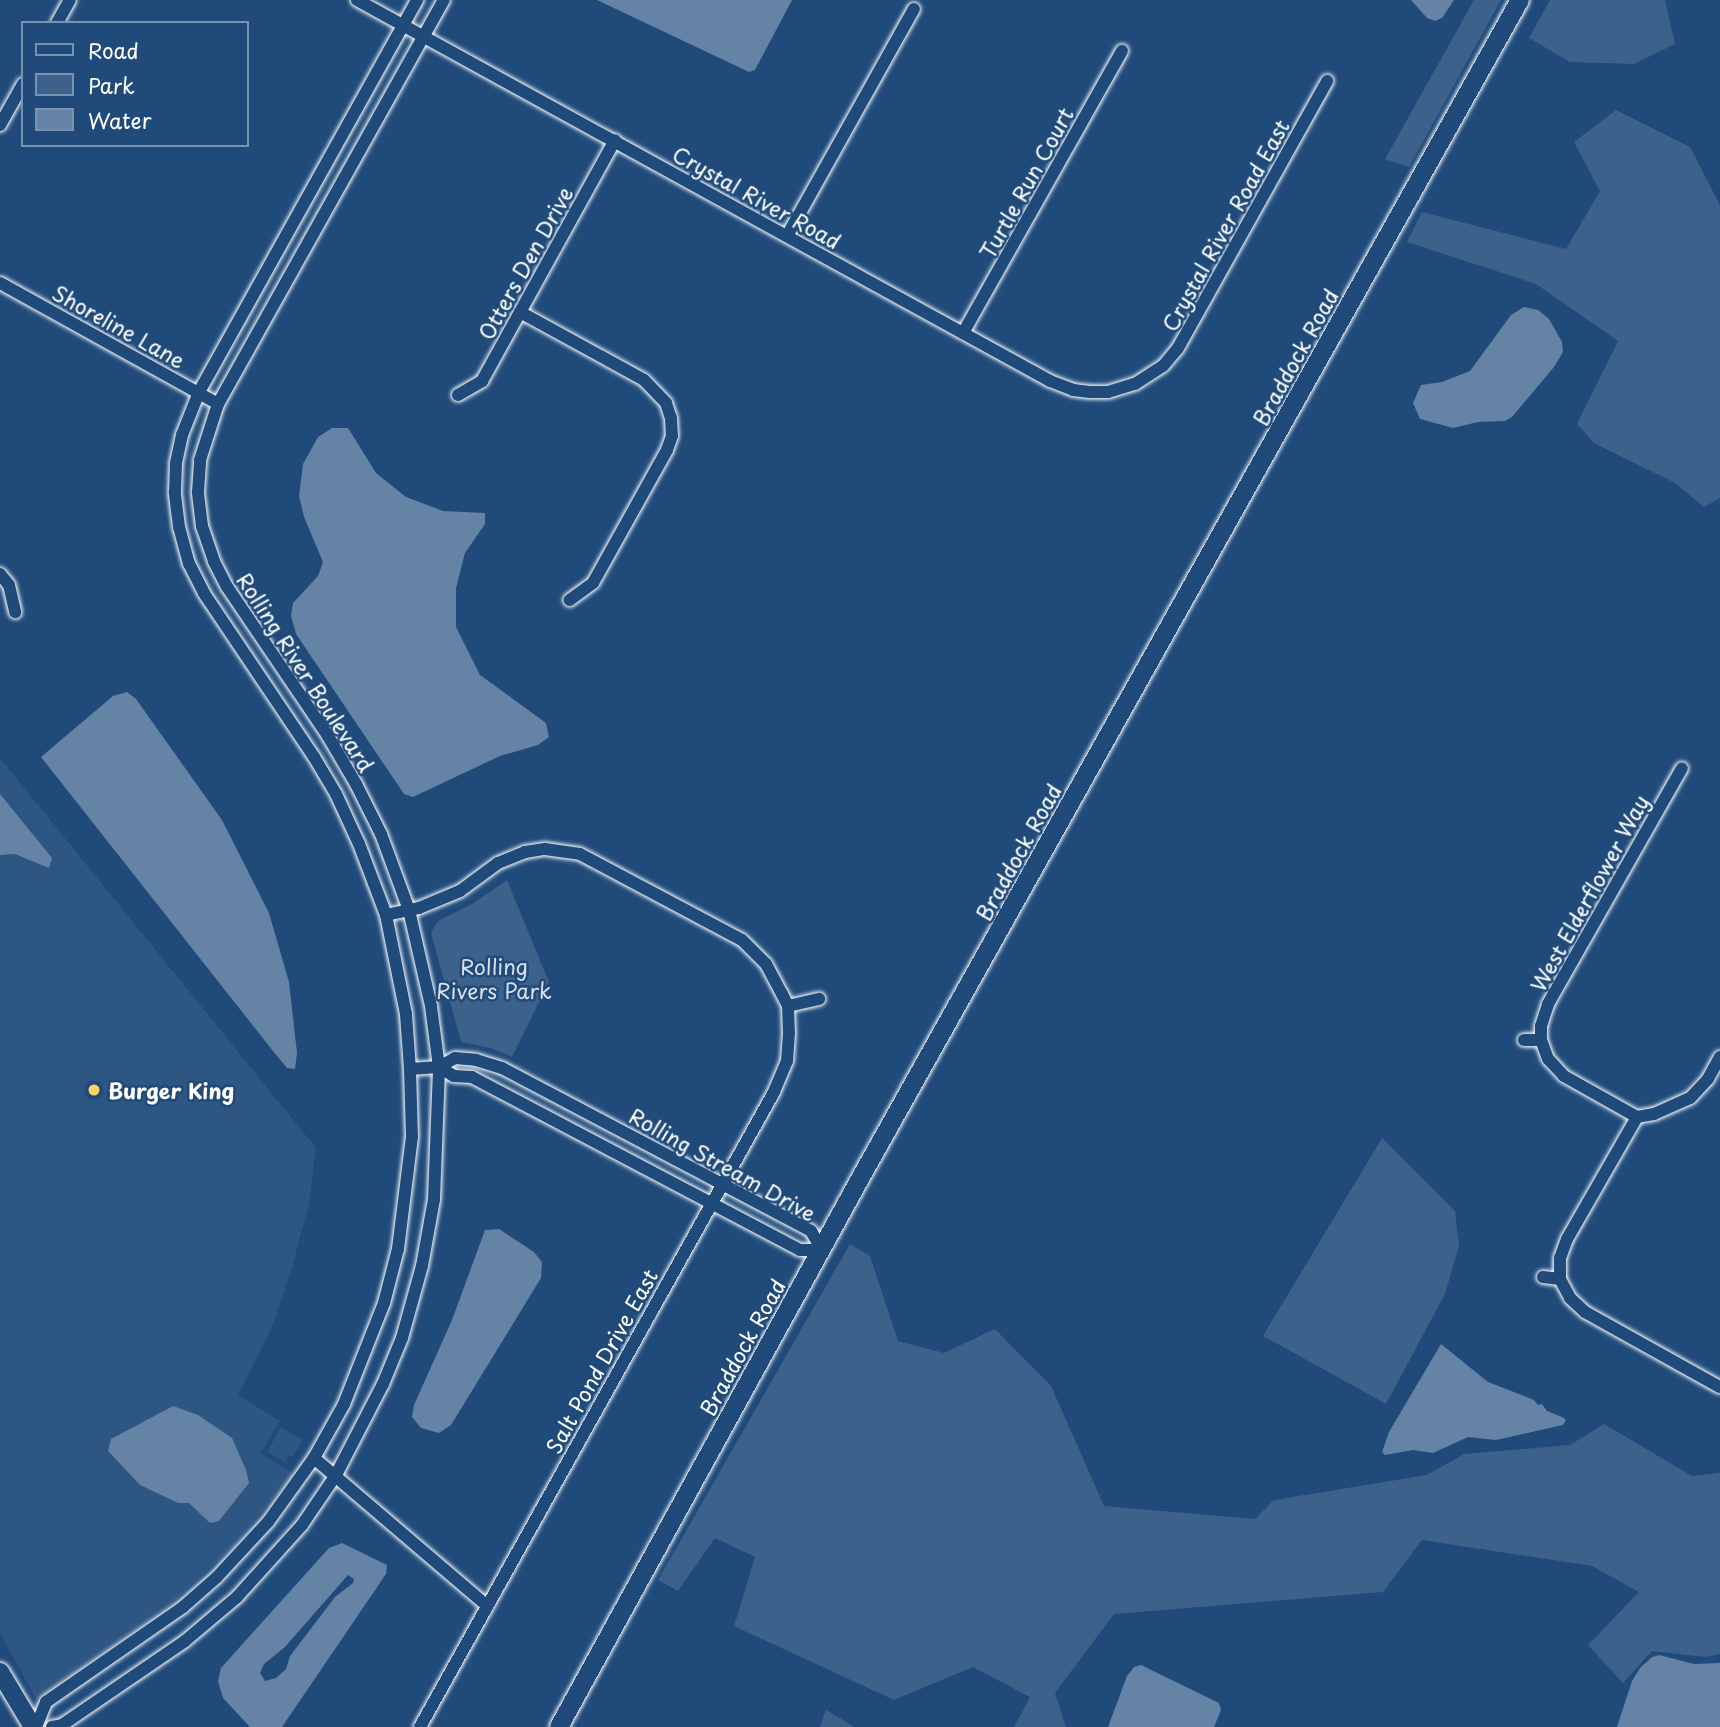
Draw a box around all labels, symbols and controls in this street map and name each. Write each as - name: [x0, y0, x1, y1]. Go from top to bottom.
- legend: [21, 21, 248, 147]
- text: Road: [88, 34, 139, 66]
- text: Park: [88, 69, 135, 101]
- street label: Turtle Run Court: [973, 102, 1079, 264]
- text: Water: [88, 104, 151, 136]
- street label: Crystal River Road East: [1156, 114, 1294, 336]
- street label: Crystal River Road: [668, 140, 846, 254]
- street label: Otters Den Drive: [472, 182, 578, 344]
- street label: Shoreline Lane: [48, 279, 190, 373]
- street label: Braddock Road: [1247, 284, 1343, 430]
- street label: Rolling River Boulevard: [232, 568, 380, 776]
- street label: Braddock Road: [970, 779, 1066, 925]
- street label: West Elderflower Way: [1524, 790, 1654, 996]
- park label: Rolling Rivers Park: [437, 953, 551, 1003]
- place label: Burger King: [108, 1077, 234, 1103]
- marker: Burger King: [86, 1082, 102, 1098]
- street label: Rolling Stream Drive: [625, 1102, 821, 1226]
- street label: Salt Pond Drive East: [540, 1264, 662, 1458]
- street label: Braddock Road: [694, 1274, 790, 1420]

